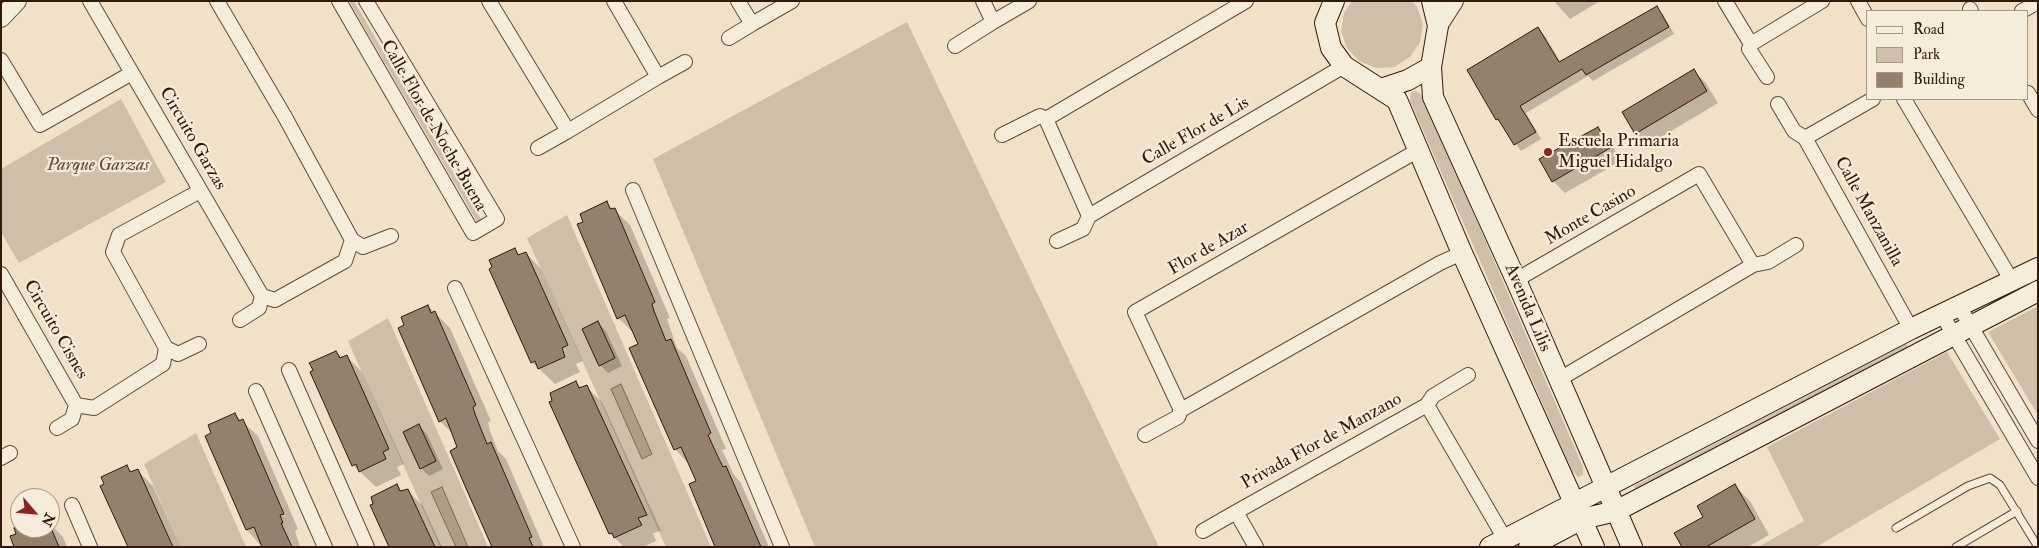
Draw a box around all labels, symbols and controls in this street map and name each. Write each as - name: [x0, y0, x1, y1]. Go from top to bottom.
- legend: [1866, 10, 2029, 100]
- text: Road: [1913, 20, 1944, 39]
- street label: Calle Flor de Noche Buena: [375, 37, 491, 215]
- text: Park: [1913, 45, 1940, 64]
- text: Building: [1913, 70, 1965, 89]
- street label: Circuito Garzas: [154, 84, 230, 194]
- street label: Calle Flor de Lis: [1139, 93, 1253, 171]
- place label: Escuela Primaria Miguel Hidalgo: [1558, 131, 1679, 173]
- marker: Escuela Primaria Miguel Hidalgo: [1542, 146, 1554, 158]
- street label: Calle Manzanilla: [1829, 154, 1907, 270]
- park label: Parque Garzas: [47, 155, 149, 177]
- street label: Monte Casino: [1542, 181, 1640, 251]
- street label: Flor de Azar: [1165, 217, 1253, 281]
- street label: Avenida Lilis: [1499, 261, 1555, 355]
- street label: Circuito Cisnes: [18, 277, 92, 383]
- street label: Privada Flor de Manzano: [1238, 389, 1406, 495]
- north arrow: [10, 488, 60, 538]
- text: N: [38, 510, 58, 529]

